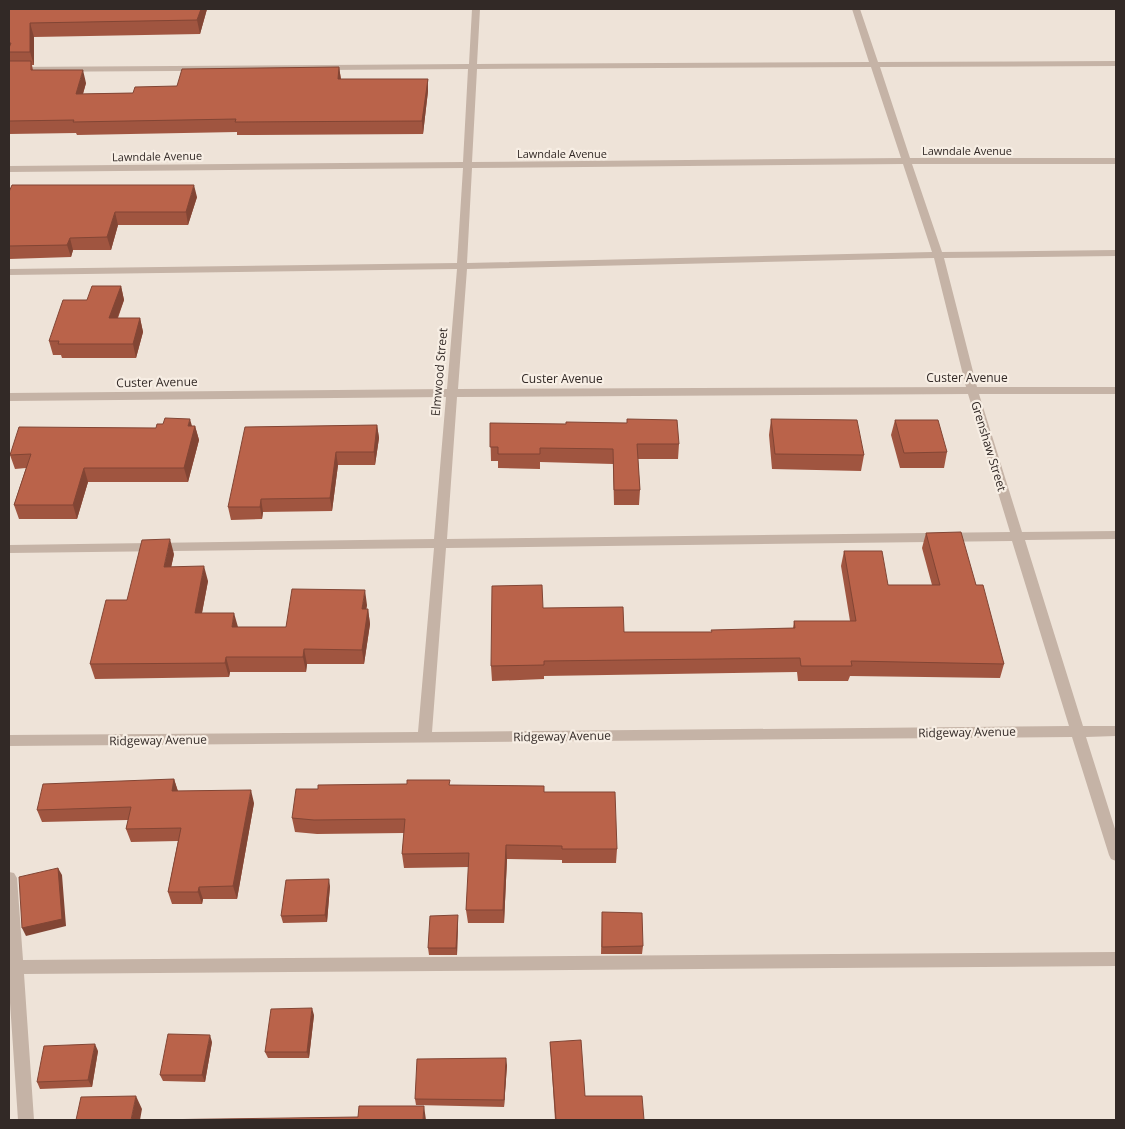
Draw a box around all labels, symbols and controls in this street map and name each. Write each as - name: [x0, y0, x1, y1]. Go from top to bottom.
- street label: Lawndale Avenue: [922, 143, 1012, 158]
- street label: Lawndale Avenue: [517, 146, 607, 161]
- street label: Lawndale Avenue: [112, 148, 202, 164]
- street label: Elmwood Street: [427, 327, 451, 417]
- street label: Custer Avenue: [926, 369, 1008, 386]
- street label: Custer Avenue: [521, 370, 603, 387]
- street label: Custer Avenue: [116, 373, 198, 391]
- street label: Grenshaw Street: [967, 399, 1011, 493]
- street label: Ridgeway Avenue: [918, 723, 1016, 741]
- street label: Ridgeway Avenue: [513, 727, 611, 745]
- street label: Ridgeway Avenue: [109, 731, 207, 749]

